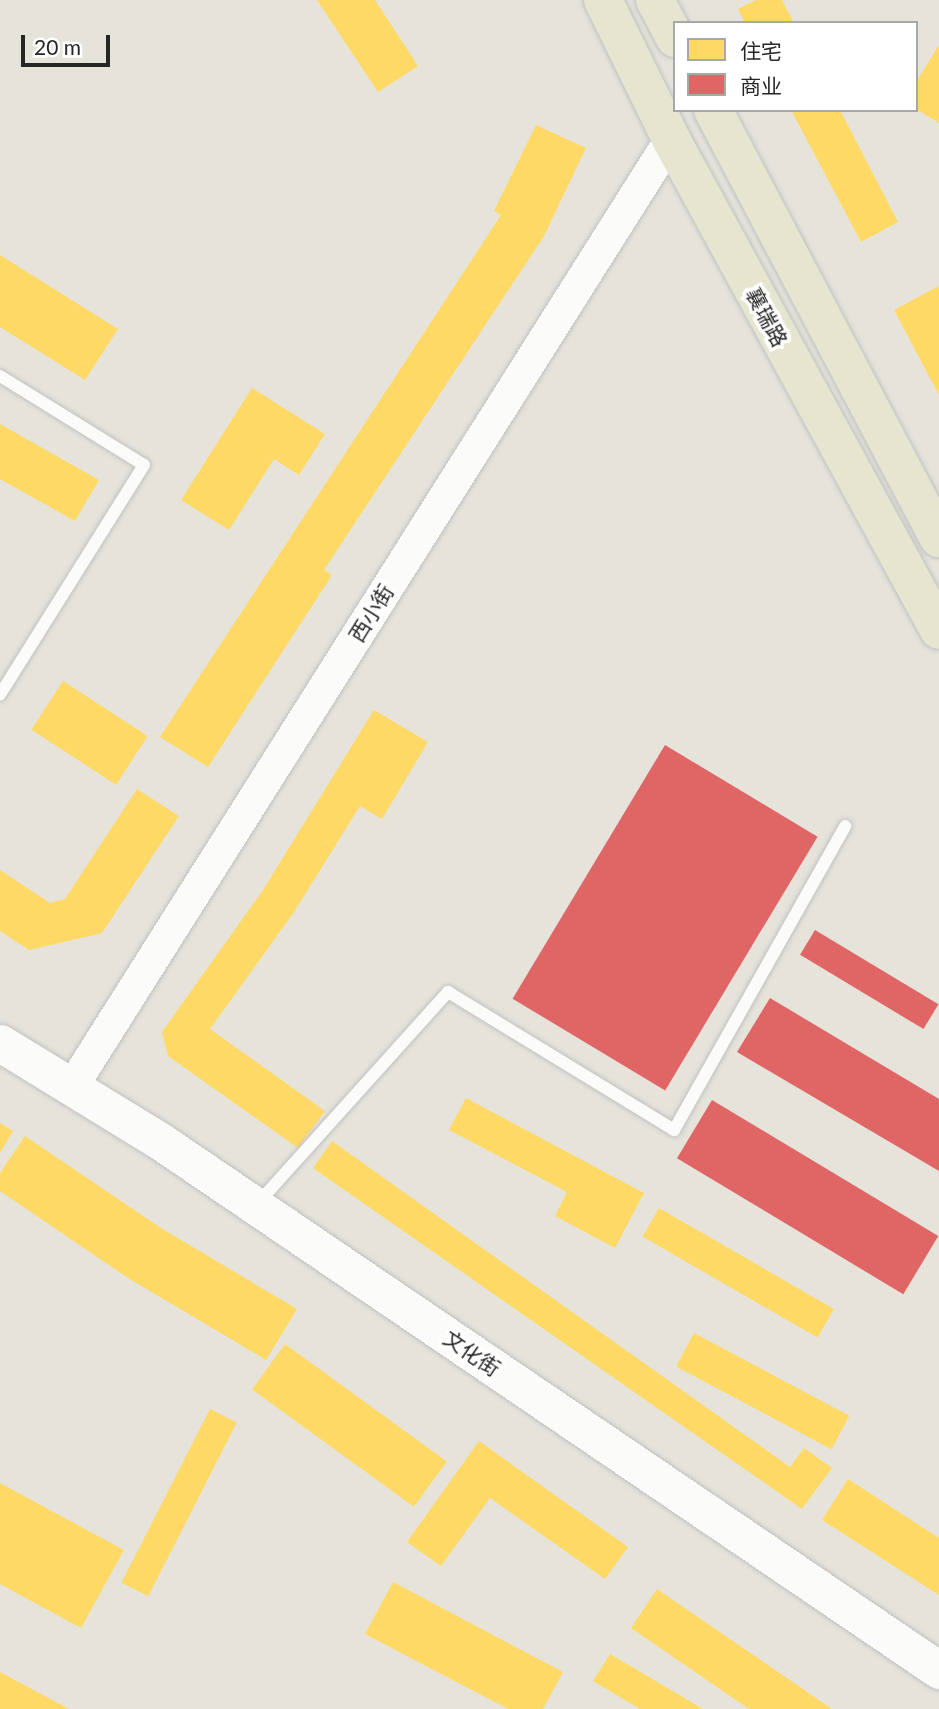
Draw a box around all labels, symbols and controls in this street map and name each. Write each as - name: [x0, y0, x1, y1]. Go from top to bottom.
- scale bar: [24, 21, 114, 65]
- legend: [673, 21, 918, 112]
- text: 20 m: [34, 34, 81, 59]
- text: 住宅: [740, 38, 782, 63]
- text: 商业: [740, 73, 782, 98]
- street label: 襄瑞路: [741, 283, 793, 351]
- street label: 西小街: [344, 580, 398, 646]
- street label: 文化街: [439, 1325, 505, 1381]

